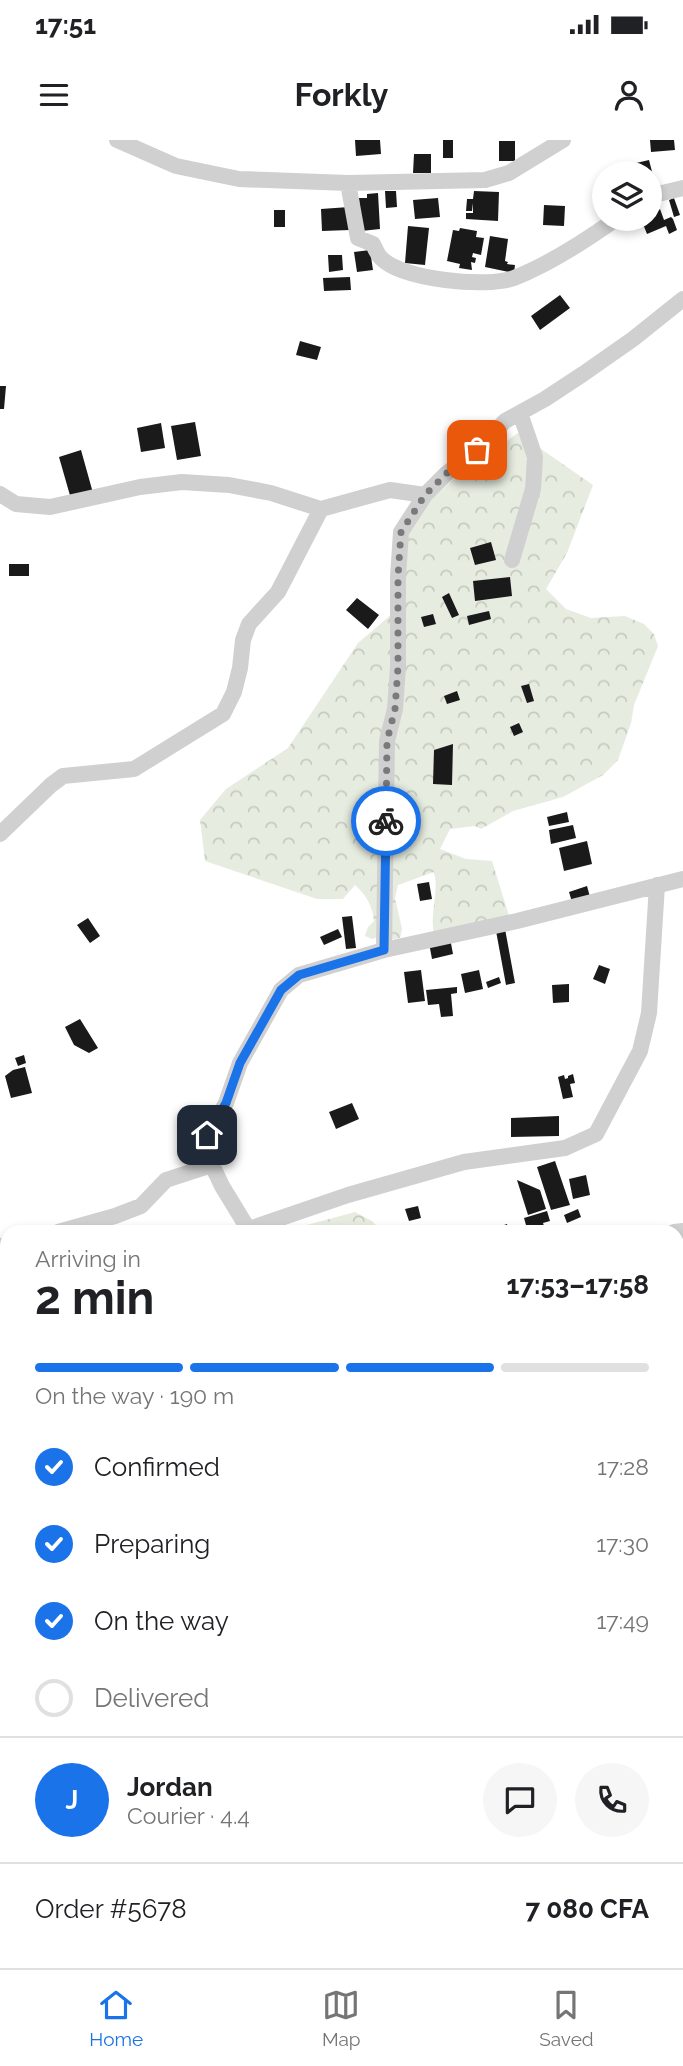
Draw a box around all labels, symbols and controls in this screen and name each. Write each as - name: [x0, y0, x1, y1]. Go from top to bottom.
- text: 17:51: [35, 10, 96, 40]
- icon: menu: [35, 76, 73, 114]
- text: Forkly: [295, 76, 388, 113]
- icon: person: [610, 76, 648, 114]
- map controls: [592, 161, 662, 231]
- button: layers: [592, 161, 662, 231]
- pin: [447, 420, 507, 480]
- icon: bag: [458, 431, 496, 469]
- courier: [351, 786, 421, 856]
- icon: bike: [367, 802, 405, 840]
- pin: [177, 1105, 237, 1165]
- icon: home: [188, 1116, 226, 1154]
- text: Arriving in: [35, 1245, 141, 1272]
- text: 17:53–17:58: [507, 1270, 649, 1300]
- text: 2 min: [35, 1271, 154, 1325]
- text: On the way · 190 m: [35, 1382, 234, 1409]
- icon: check: [35, 1448, 73, 1486]
- text: Confirmed: [94, 1452, 220, 1482]
- text: 17:28: [597, 1453, 649, 1480]
- icon: check: [35, 1525, 73, 1563]
- text: Preparing: [94, 1529, 210, 1559]
- text: 17:30: [596, 1530, 649, 1557]
- icon: check: [35, 1602, 73, 1640]
- text: On the way: [94, 1606, 229, 1636]
- text: 17:49: [597, 1607, 649, 1634]
- text: Delivered: [94, 1683, 209, 1713]
- button: chat: [483, 1763, 557, 1837]
- button: phone: [575, 1763, 649, 1837]
- text: Jordan: [127, 1772, 213, 1802]
- text: J: [66, 1785, 78, 1815]
- text: Courier · 4.4: [127, 1802, 250, 1829]
- text: Order #5678: [35, 1894, 187, 1924]
- text: 7 080 CFA: [525, 1894, 649, 1924]
- tab: Home: [89, 1986, 143, 2050]
- tab: Map: [322, 1986, 361, 2050]
- tab: Saved: [539, 1986, 594, 2050]

